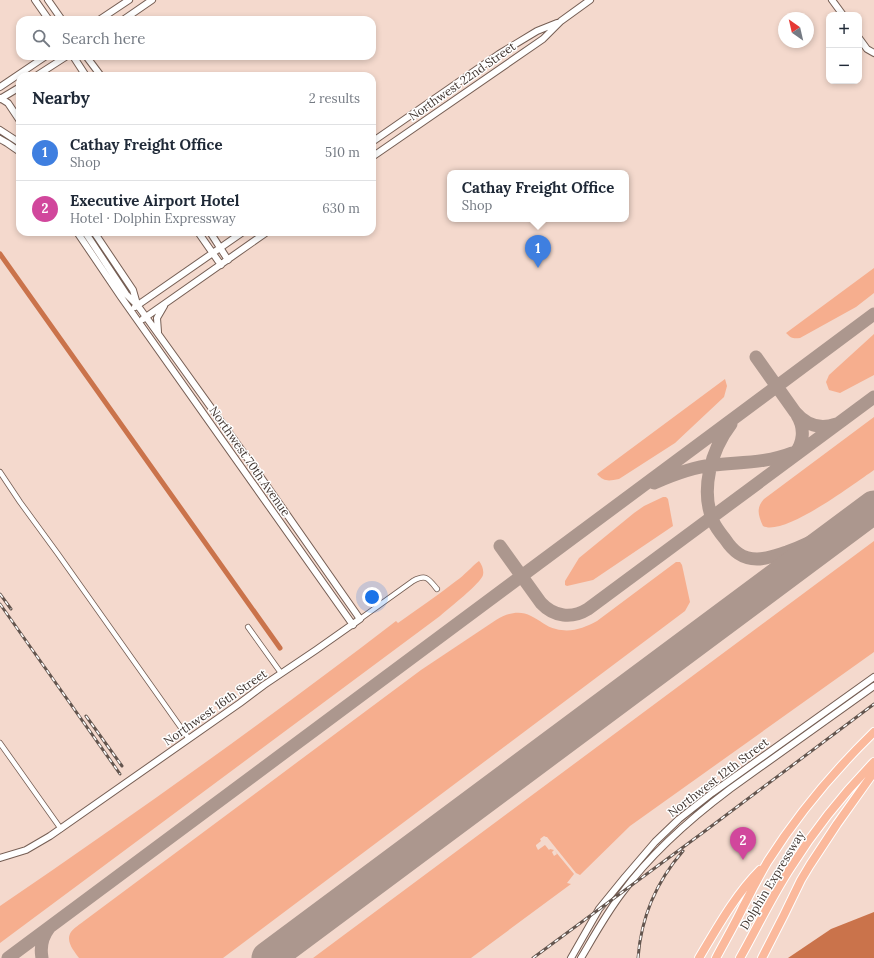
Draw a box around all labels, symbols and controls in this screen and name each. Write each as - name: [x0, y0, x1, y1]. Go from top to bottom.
- north arrow: [778, 12, 814, 48]
- map controls: [826, 12, 862, 84]
- button: +: [826, 12, 862, 48]
- search box: [16, 16, 376, 60]
- icon: search: [30, 27, 52, 49]
- text: Search here: [62, 29, 145, 48]
- street label: Northwest 22nd Street: [406, 38, 519, 124]
- button: −: [826, 48, 862, 84]
- text: Nearby: [32, 87, 90, 109]
- text: 2 results: [309, 90, 360, 107]
- text: Cathay Freight Office: [70, 135, 222, 154]
- text: 1: [42, 144, 48, 161]
- text: 510 m: [325, 144, 360, 161]
- text: Shop: [70, 154, 101, 171]
- popup: [447, 170, 629, 222]
- text: Cathay Freight Office: [462, 178, 614, 197]
- text: Executive Airport Hotel: [70, 191, 239, 210]
- text: Shop: [462, 197, 492, 214]
- text: 2: [42, 200, 48, 217]
- text: 630 m: [322, 200, 360, 217]
- text: Hotel · Dolphin Expressway: [70, 210, 236, 227]
- pin: 1: [525, 235, 551, 268]
- street label: Northwest 70th Avenue: [206, 403, 294, 519]
- your location: [362, 587, 382, 607]
- street label: Northwest 16th Street: [160, 665, 270, 748]
- street label: Northwest 12th Street: [665, 734, 772, 820]
- pin: 2: [730, 827, 756, 860]
- street label: Dolphin Expressway: [736, 827, 808, 932]

